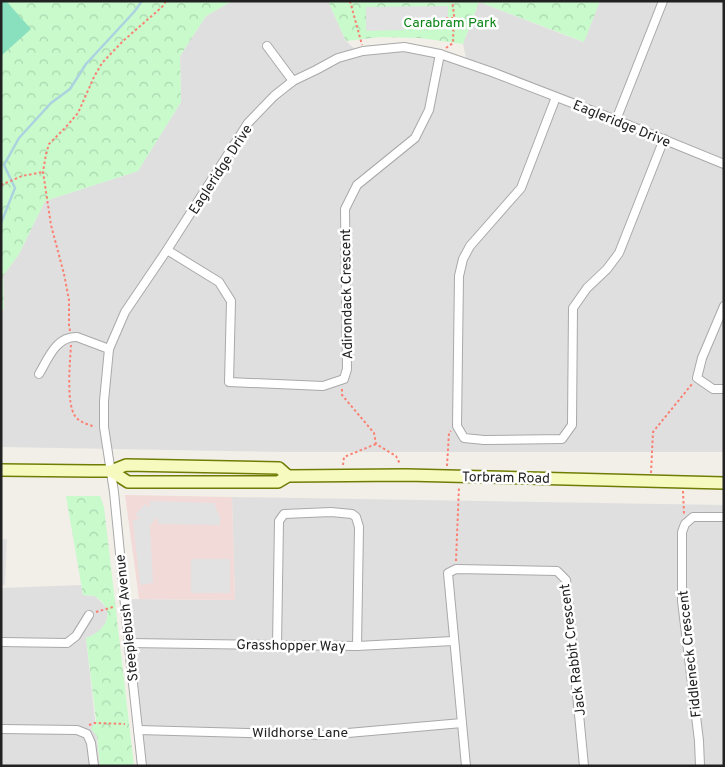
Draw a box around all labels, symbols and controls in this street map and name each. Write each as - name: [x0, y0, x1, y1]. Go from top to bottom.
- park label: Carabram Park: [403, 15, 497, 32]
- street label: Eagleridge Drive: [570, 97, 673, 152]
- street label: Eagleridge Drive: [186, 122, 257, 218]
- street label: Adirondack Crescent: [338, 229, 357, 359]
- street label: Torbram Road: [462, 469, 550, 488]
- street label: Steeplebush Avenue: [112, 553, 143, 682]
- street label: Jack Rabbit Crescent: [557, 583, 590, 717]
- street label: Fiddleneck Crescent: [675, 589, 706, 718]
- street label: Grasshopper Way: [236, 637, 346, 656]
- street label: Wildhorse Lane: [252, 725, 348, 742]

